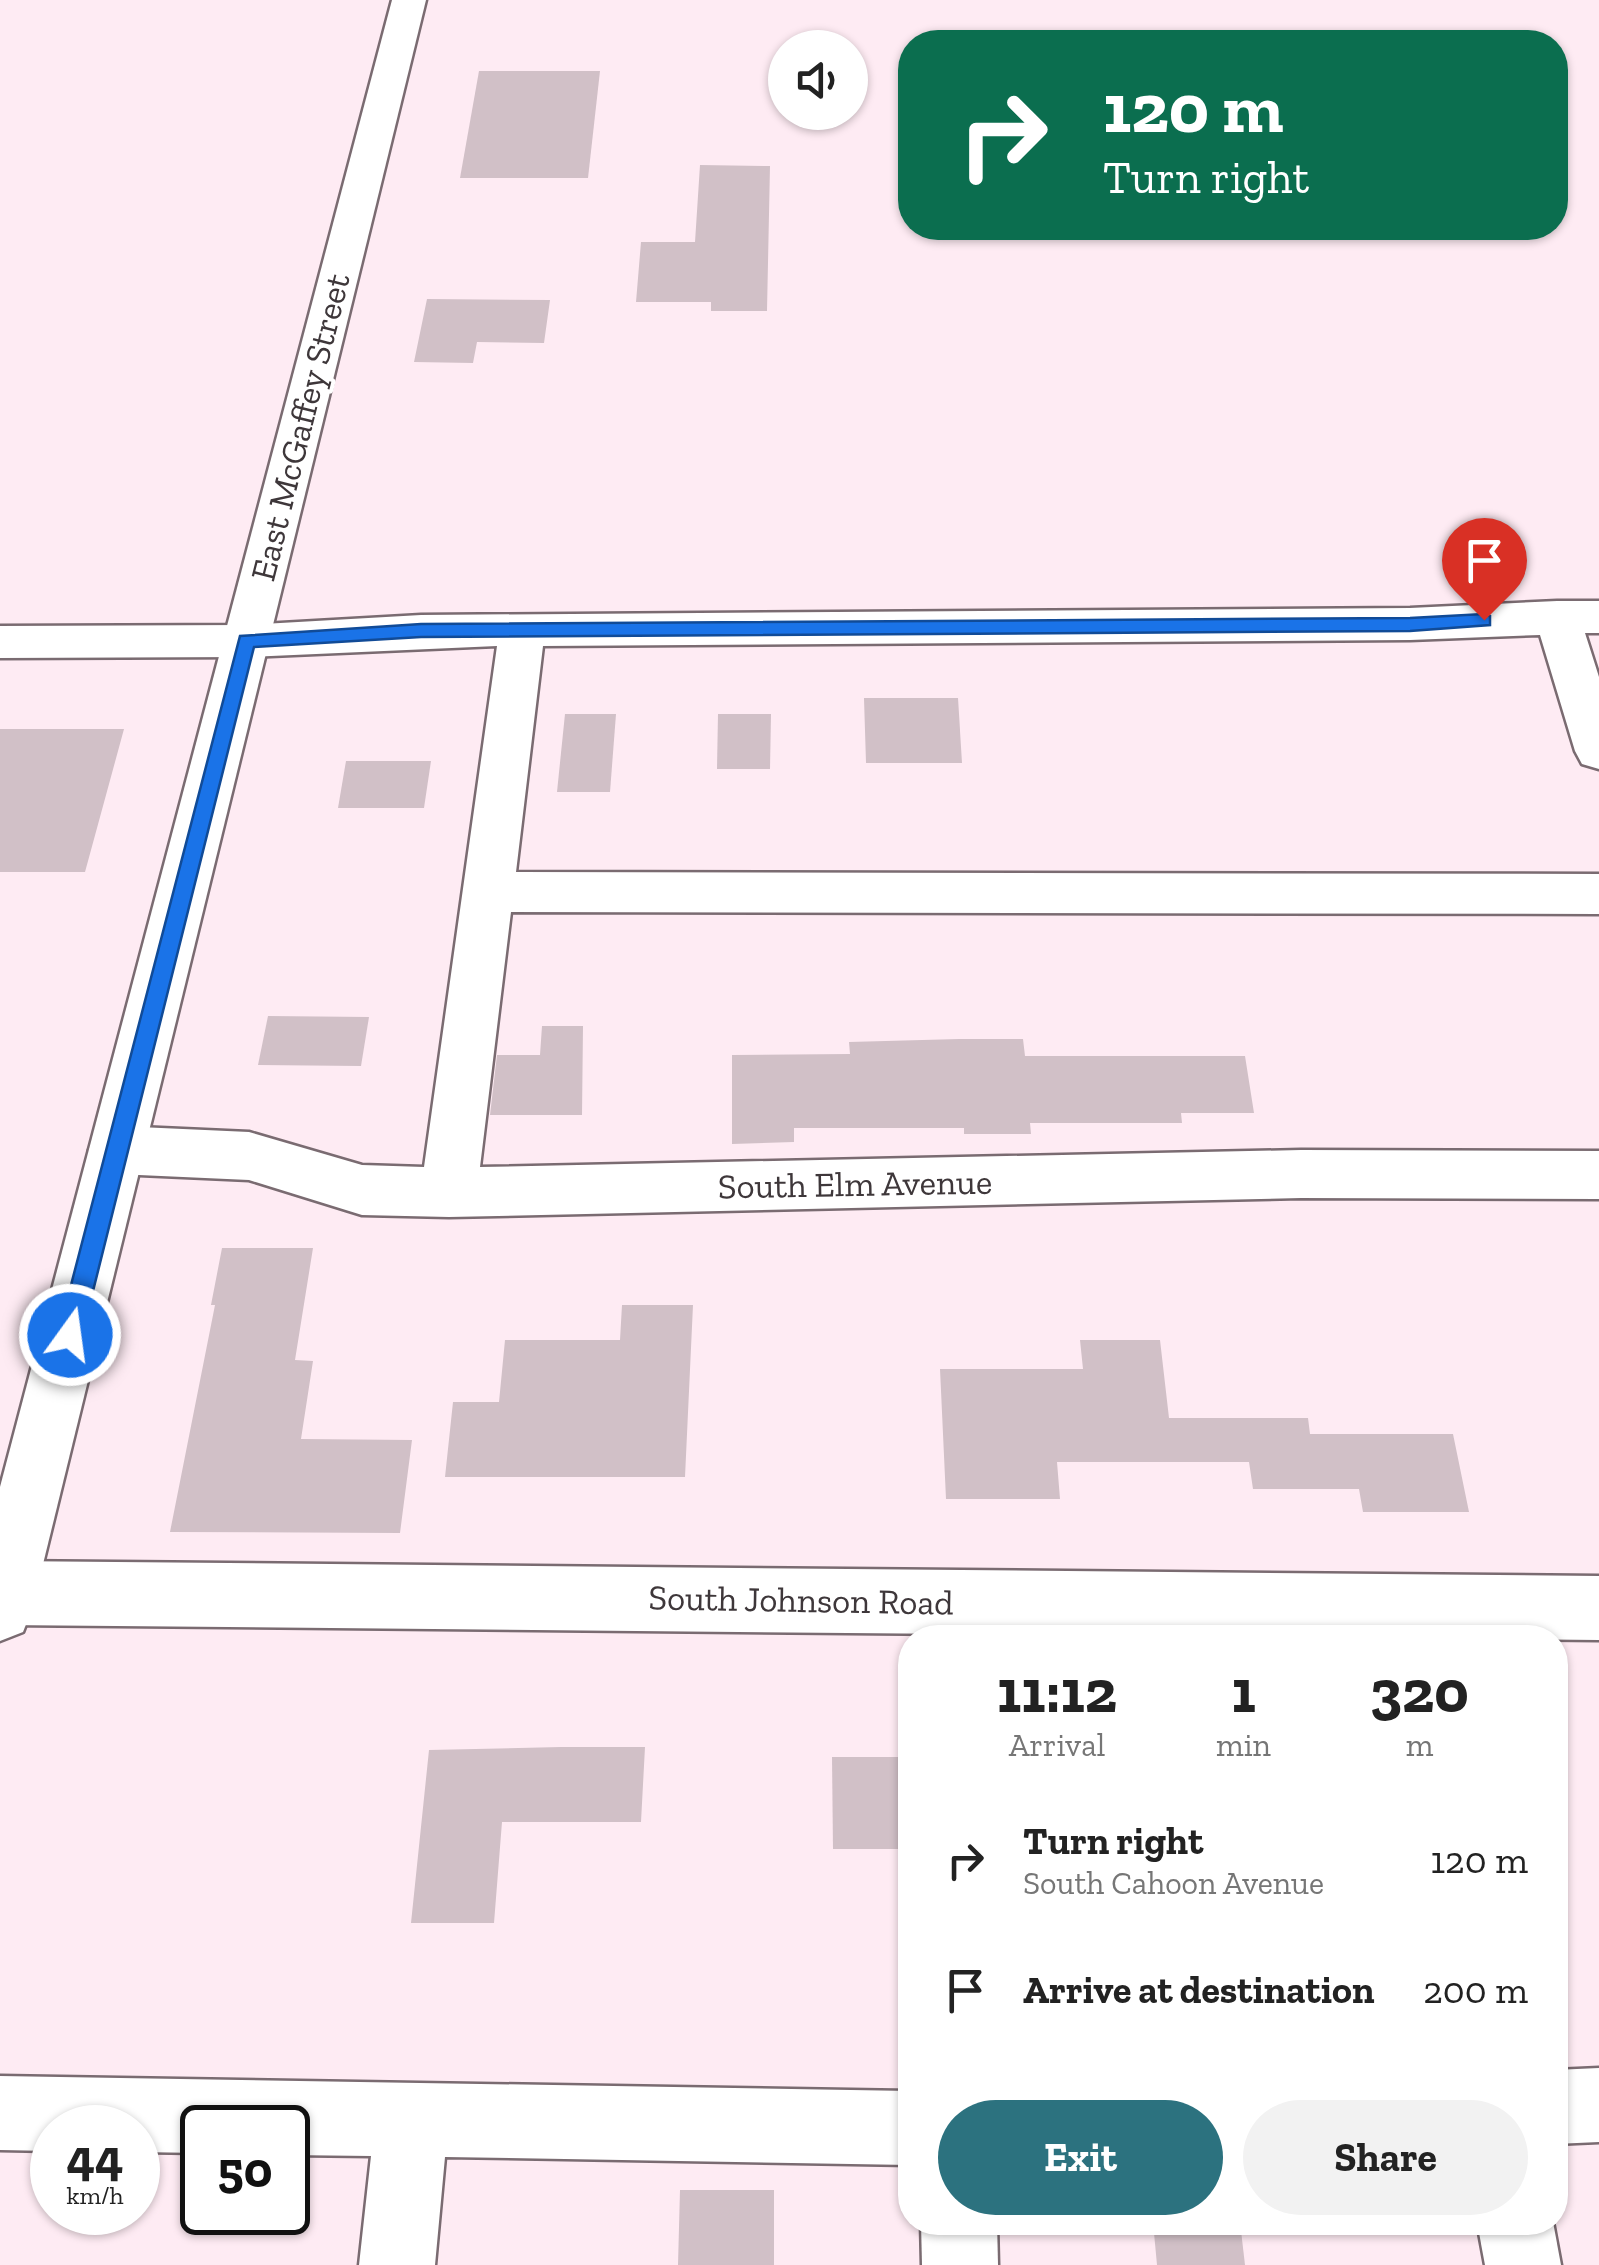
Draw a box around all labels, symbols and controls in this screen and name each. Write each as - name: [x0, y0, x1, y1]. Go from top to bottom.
- map controls: [768, 30, 868, 130]
- button: sound: [768, 30, 868, 130]
- text: 120 m: [1103, 66, 1284, 150]
- icon: right: [938, 70, 1068, 200]
- text: Turn right: [1103, 151, 1309, 205]
- street label: East McGaffey Street: [241, 269, 359, 585]
- pin: [1442, 518, 1527, 621]
- icon: arrive: [1457, 533, 1512, 588]
- street label: South Elm Avenue: [718, 1161, 992, 1207]
- position arrow: [18, 1283, 122, 1387]
- street label: South Johnson Road: [648, 1576, 954, 1624]
- text: 11:12: [997, 1655, 1117, 1727]
- text: 1: [1231, 1655, 1256, 1727]
- text: 320: [1370, 1655, 1469, 1727]
- text: Arrival: [1009, 1726, 1105, 1764]
- text: min: [1216, 1726, 1271, 1764]
- text: m: [1406, 1726, 1433, 1764]
- text: Turn right: [1023, 1818, 1203, 1864]
- icon: right: [938, 1833, 993, 1888]
- text: 120 m: [1430, 1837, 1528, 1883]
- text: South Cahoon Avenue: [1023, 1864, 1324, 1902]
- icon: arrive: [938, 1963, 993, 2018]
- text: Arrive at destination: [1023, 1967, 1374, 2013]
- text: 200 m: [1423, 1967, 1528, 2013]
- button: Exit: [938, 2100, 1223, 2215]
- button: Share: [1243, 2100, 1528, 2215]
- speed limit sign: 50: [180, 2105, 310, 2235]
- text: 44: [67, 2128, 124, 2188]
- text: km/h: [66, 2180, 124, 2210]

